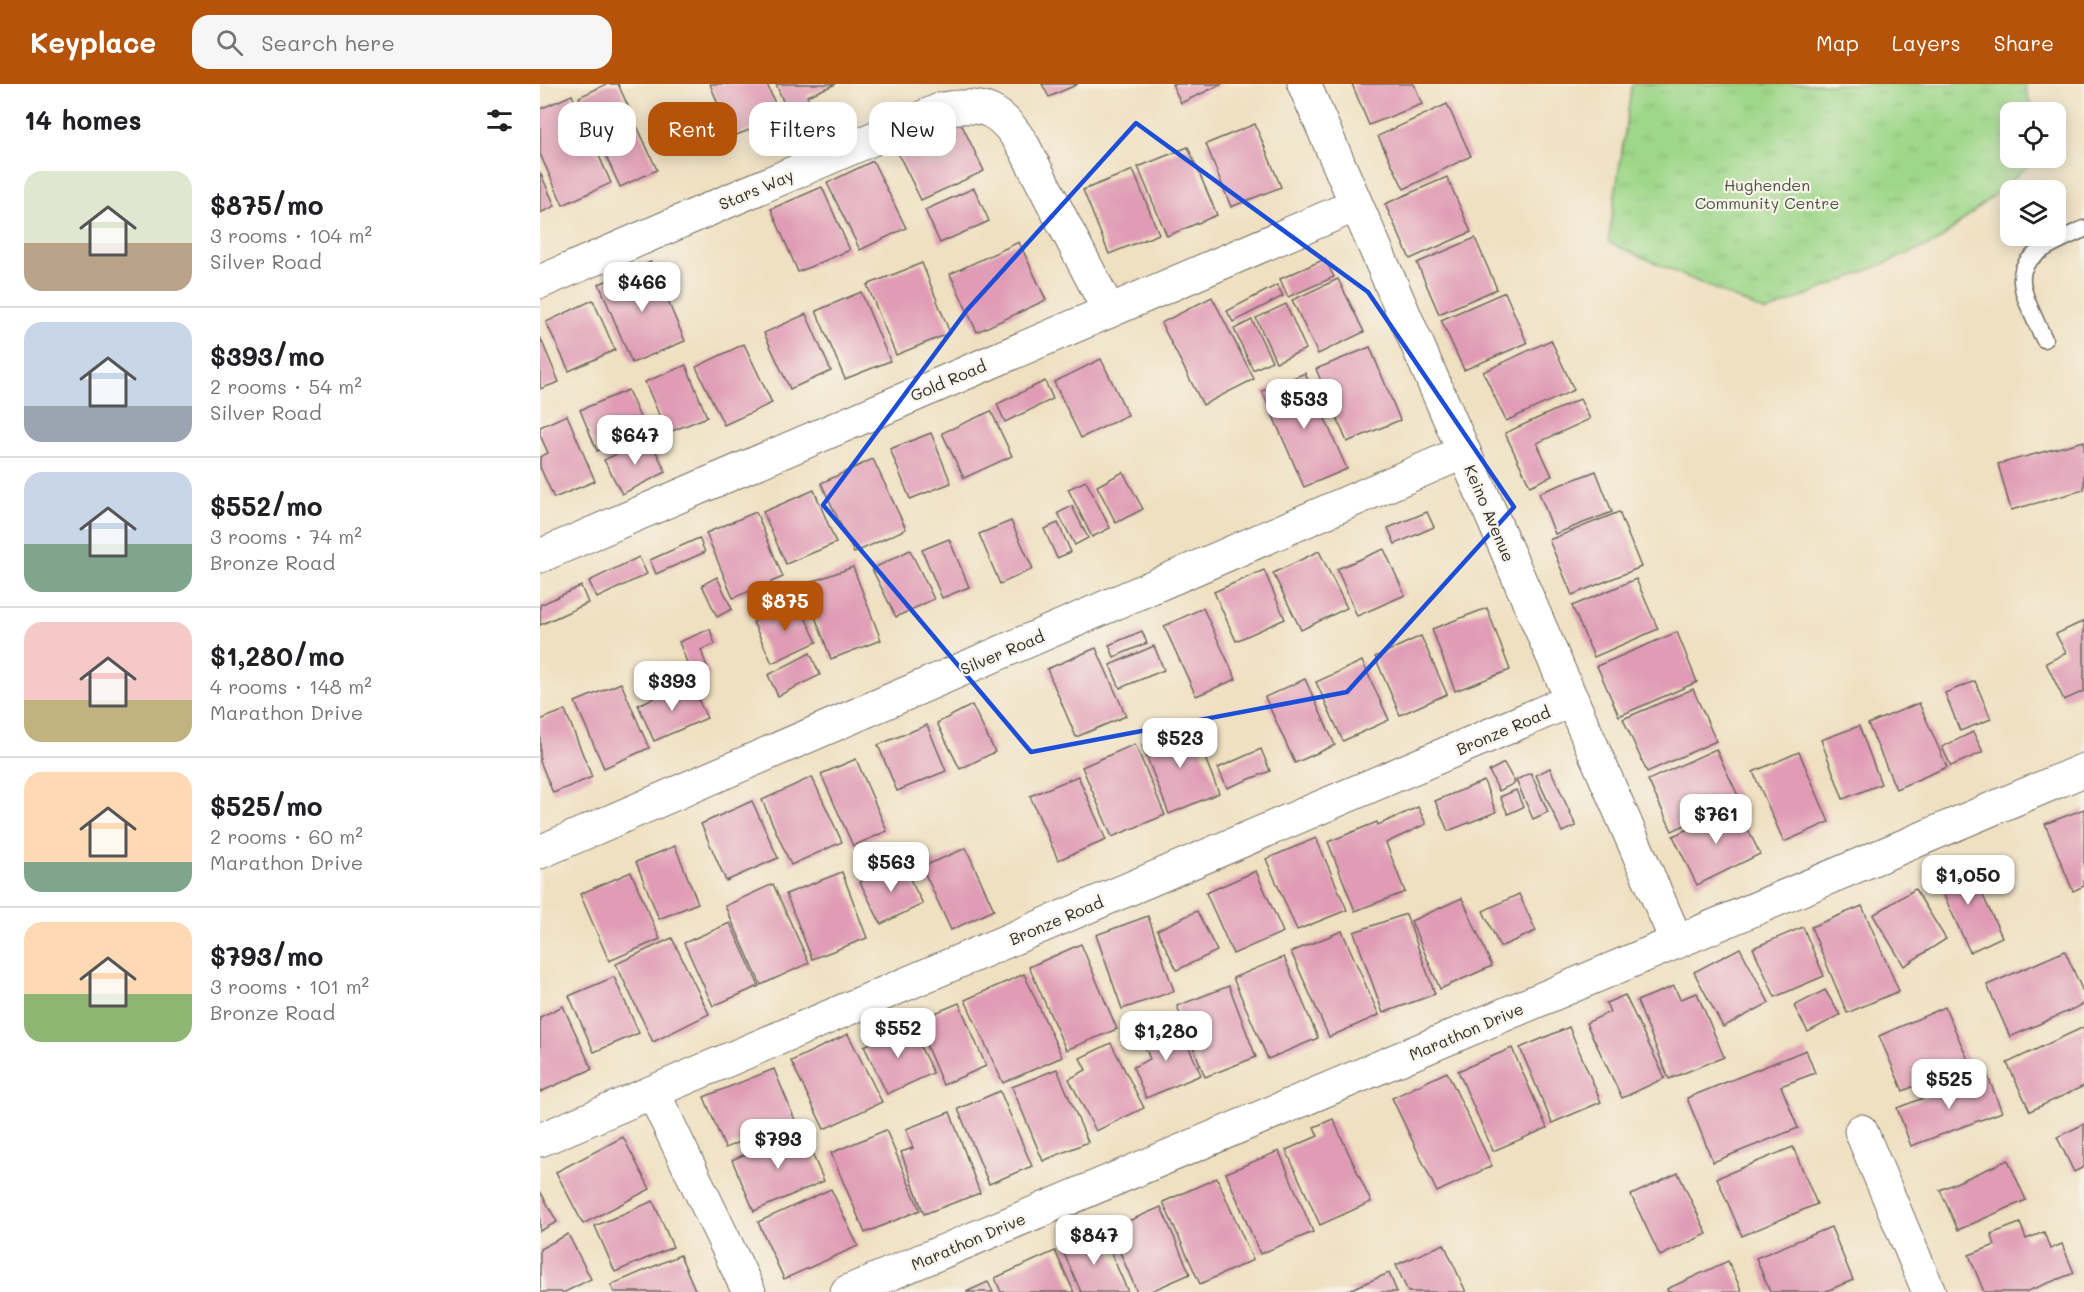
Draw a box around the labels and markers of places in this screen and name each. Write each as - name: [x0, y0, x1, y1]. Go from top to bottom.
- pin: $466: [606, 262, 678, 313]
- pin: $533: [1268, 379, 1340, 430]
- pin: $647: [599, 415, 671, 466]
- pin: $875: [749, 581, 821, 632]
- pin: $393: [636, 661, 708, 712]
- pin: $523: [1144, 718, 1216, 769]
- pin: $761: [1680, 794, 1752, 845]
- pin: $563: [855, 842, 927, 893]
- pin: $1,050: [1919, 855, 2017, 906]
- pin: $552: [862, 1008, 934, 1059]
- pin: $1,280: [1117, 1011, 1215, 1062]
- pin: $525: [1913, 1059, 1985, 1110]
- pin: $793: [742, 1119, 814, 1170]
- pin: $847: [1058, 1215, 1130, 1266]

